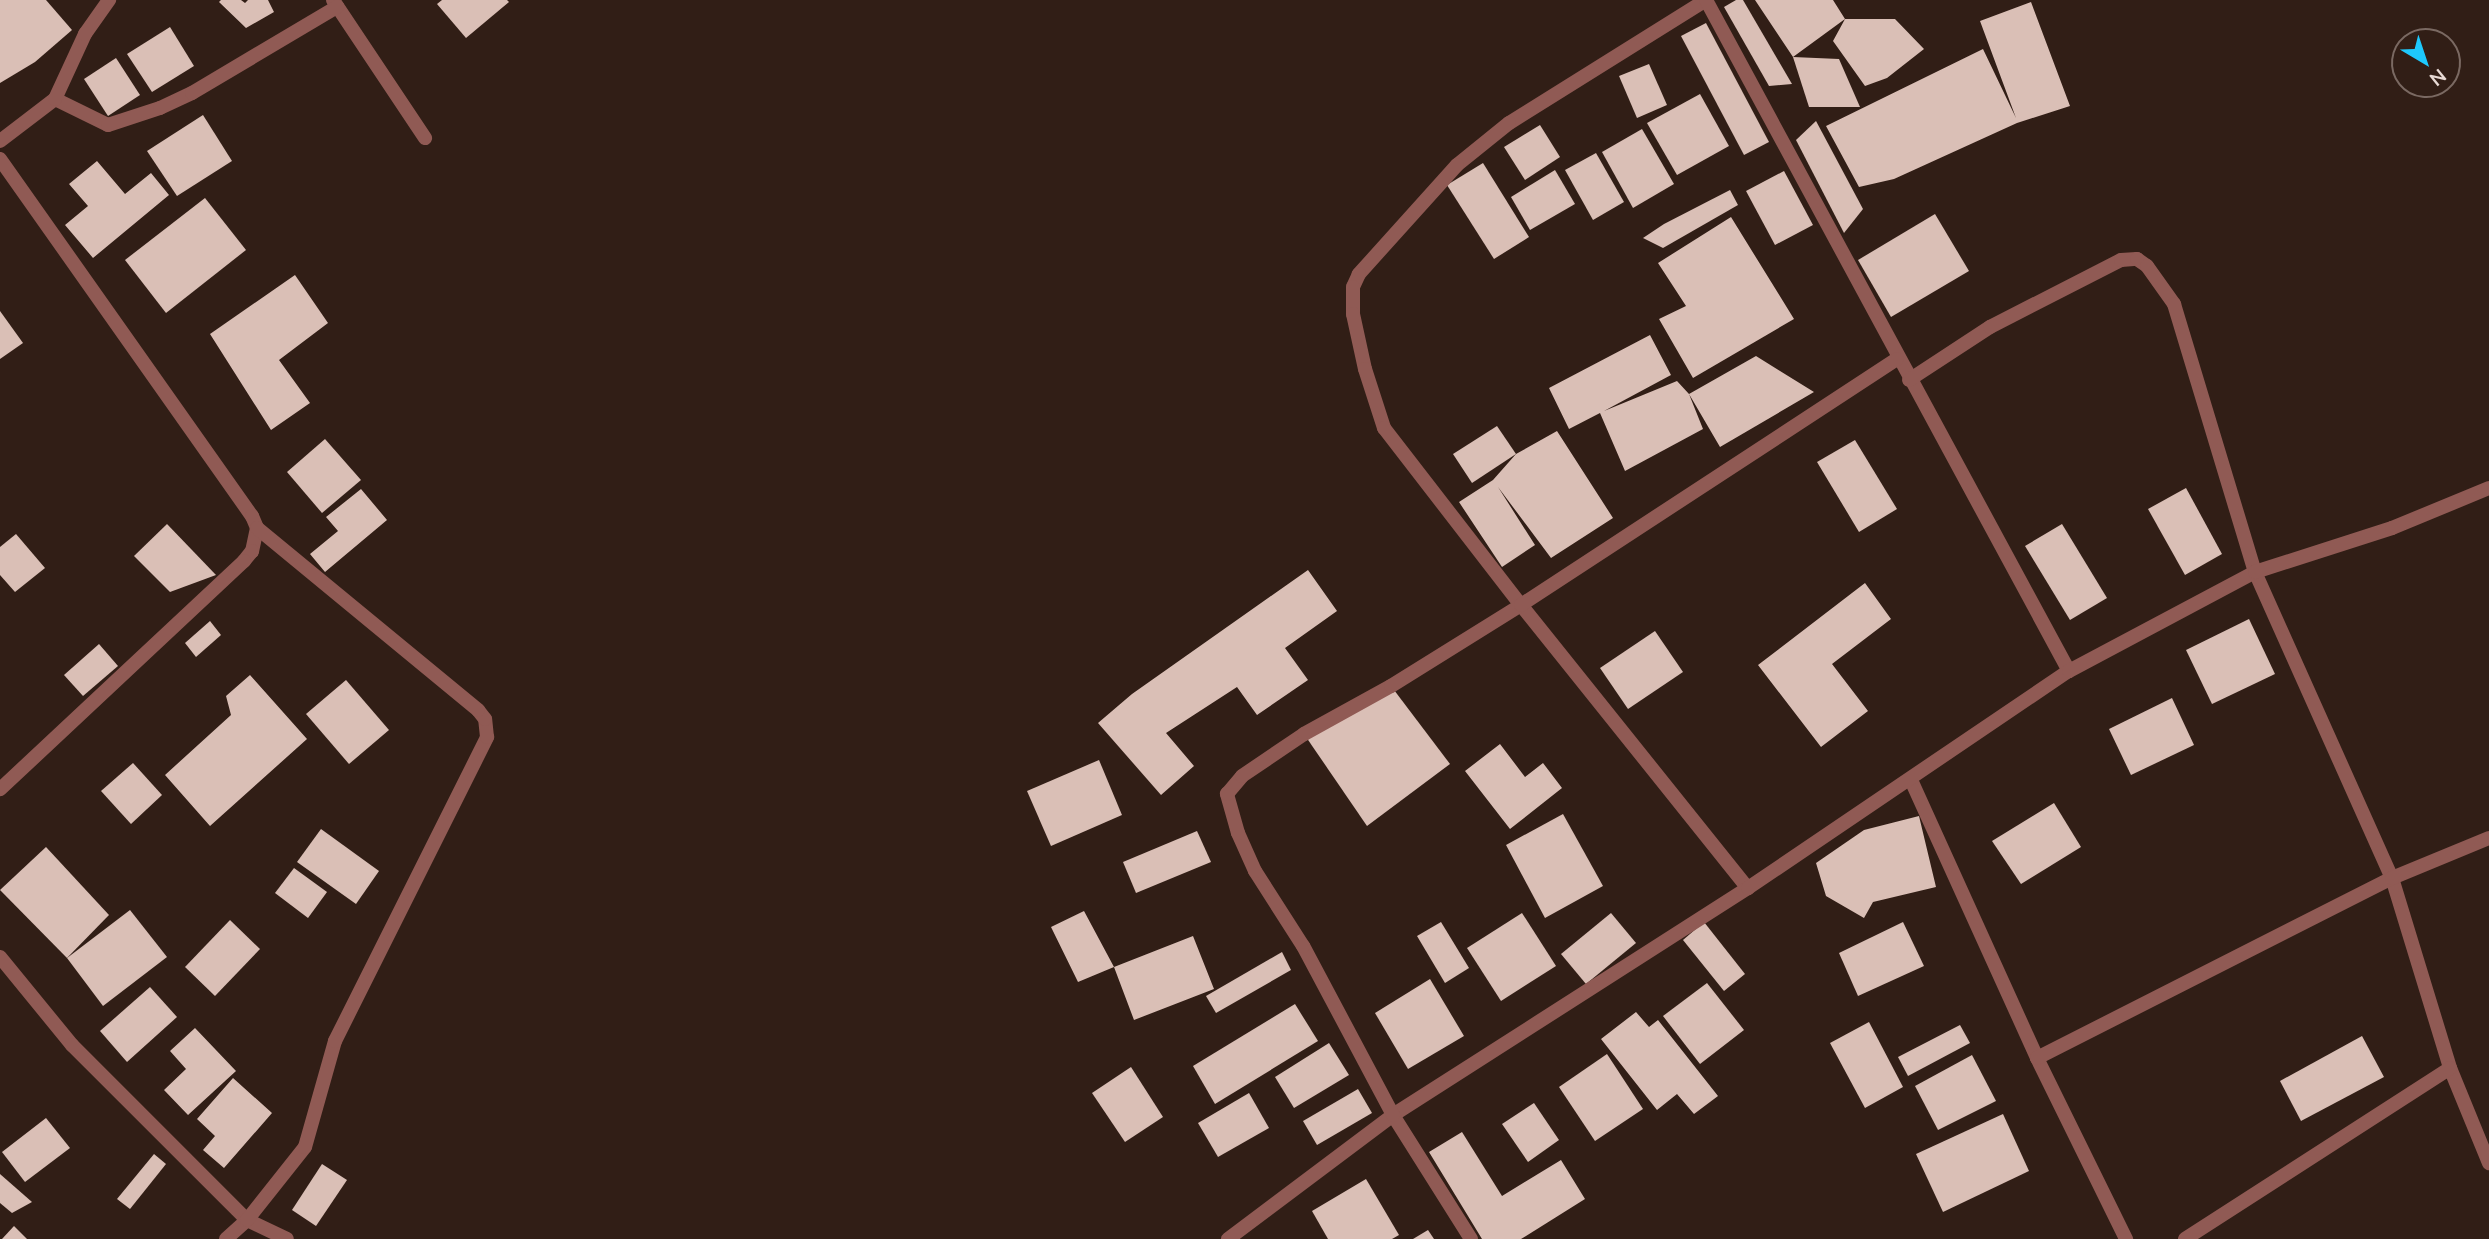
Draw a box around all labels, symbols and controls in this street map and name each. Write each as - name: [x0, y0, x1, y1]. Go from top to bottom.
- north arrow: [2391, 28, 2461, 98]
- text: N: [2425, 64, 2451, 92]

